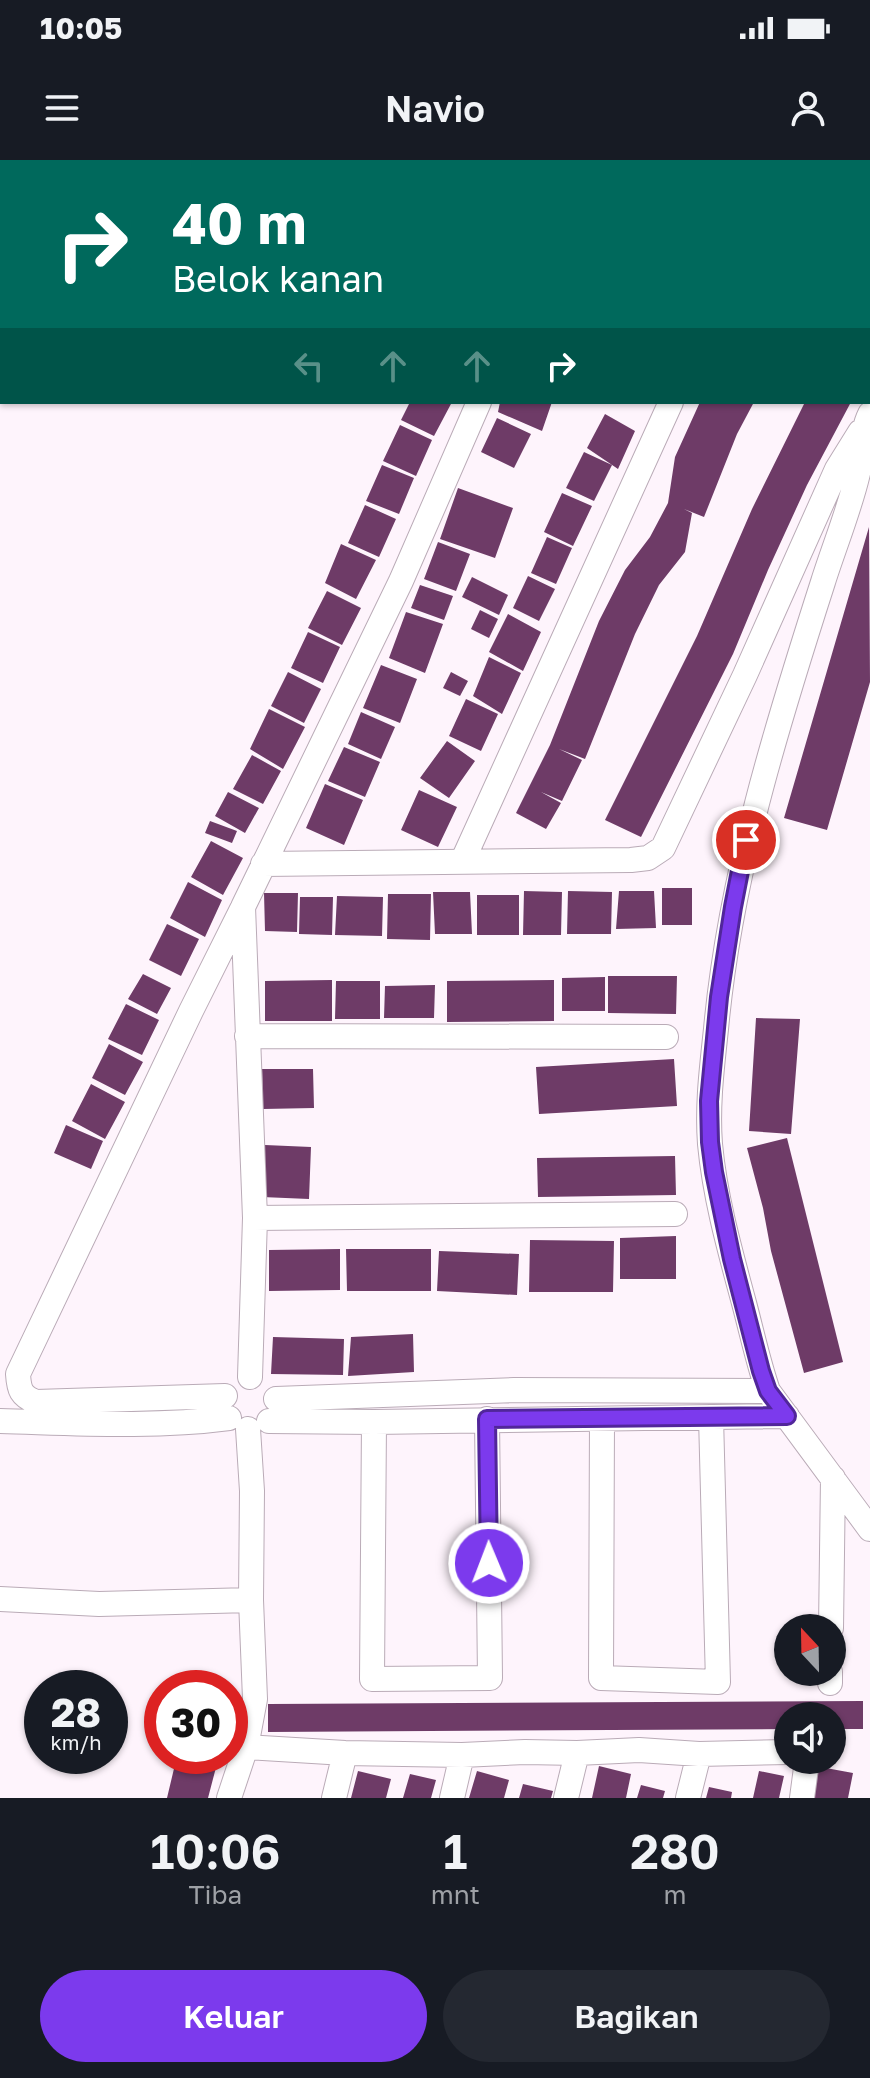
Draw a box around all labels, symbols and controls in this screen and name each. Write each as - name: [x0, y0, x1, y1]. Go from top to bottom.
- text: 10:05: [40, 10, 122, 46]
- icon: menu: [40, 86, 84, 130]
- icon: person: [786, 86, 830, 130]
- text: Navio: [385, 87, 485, 130]
- text: 40 m: [172, 189, 306, 256]
- icon: right: [40, 192, 144, 296]
- text: Belok kanan: [172, 257, 384, 300]
- icon: left: [287, 344, 331, 388]
- icon: ahead: [371, 344, 415, 388]
- icon: ahead: [455, 344, 499, 388]
- icon: right: [539, 344, 583, 388]
- pin: [712, 806, 780, 874]
- icon: arrive: [724, 818, 768, 862]
- position arrow: [447, 1521, 531, 1605]
- north arrow: [774, 1614, 846, 1686]
- map controls: [774, 1614, 846, 1774]
- speed limit sign: 30: [144, 1670, 248, 1774]
- text: 28: [51, 1688, 101, 1736]
- button: sound: [774, 1702, 846, 1774]
- text: km/h: [51, 1730, 101, 1754]
- text: 10:06: [150, 1822, 281, 1880]
- text: 1: [443, 1822, 467, 1880]
- text: 280: [630, 1822, 720, 1880]
- text: Tiba: [189, 1879, 242, 1910]
- text: mnt: [431, 1879, 480, 1910]
- text: m: [663, 1879, 686, 1910]
- button: Keluar: [40, 1970, 427, 2062]
- button: Bagikan: [443, 1970, 830, 2062]

